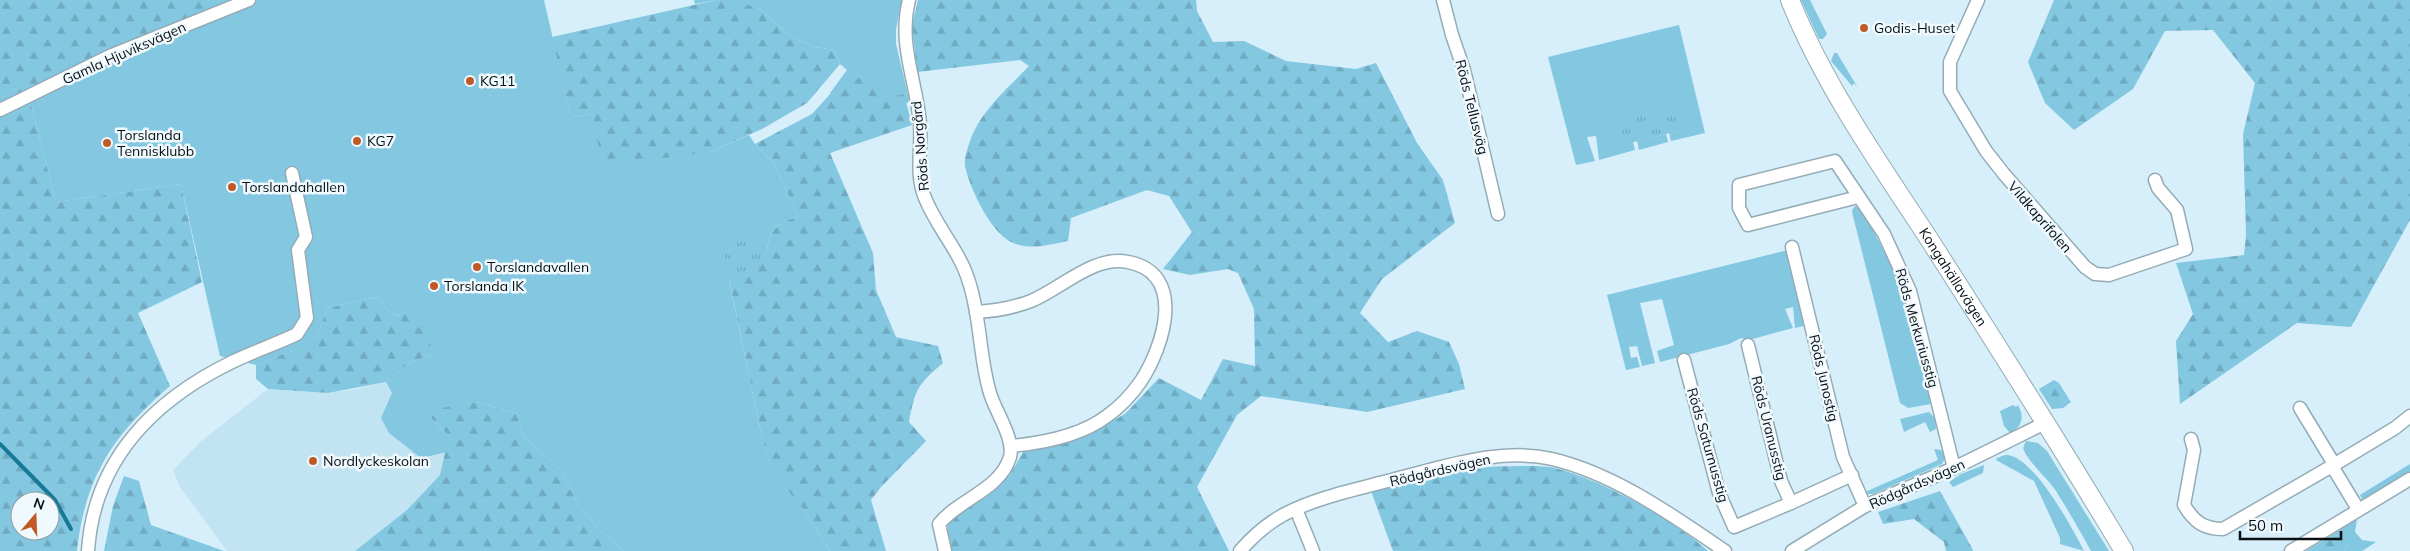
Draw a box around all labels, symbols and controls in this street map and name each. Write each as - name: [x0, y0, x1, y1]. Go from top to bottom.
- street label: Gamla Hjuviksvägen: [59, 18, 189, 88]
- place label: Godis-Huset: [1874, 19, 1955, 37]
- marker: Godis-Huset: [1858, 22, 1870, 34]
- street label: Röds Tellusväg: [1451, 58, 1493, 156]
- place label: KG11: [480, 72, 516, 90]
- marker: KG11: [464, 75, 476, 87]
- street label: Röds Norgård: [907, 100, 933, 192]
- place label: Torslanda Tennisklubb: [117, 126, 194, 160]
- place label: KG7: [367, 132, 394, 150]
- marker: KG7: [351, 135, 363, 147]
- marker: Torslanda Tennisklubb: [101, 137, 113, 149]
- place label: Torslandahallen: [242, 178, 345, 196]
- street label: Vildkaprifolen: [2004, 178, 2076, 256]
- marker: Torslandahallen: [226, 181, 238, 193]
- street label: Kongahällavägen: [1915, 224, 1991, 330]
- place label: Torslandavallen: [487, 258, 589, 276]
- marker: Torslandavallen: [471, 261, 483, 273]
- street label: Röds Merkuriusstig: [1891, 266, 1943, 390]
- place label: Torslanda IK: [444, 277, 525, 295]
- marker: Torslanda IK: [428, 280, 440, 292]
- street label: Röds Junostig: [1805, 333, 1843, 423]
- street label: Röds Uranusstig: [1747, 374, 1791, 482]
- street label: Röds Saturnusstig: [1683, 386, 1733, 504]
- street label: Rödgårdsvägen: [1388, 450, 1492, 490]
- place label: Nordlyckeskolan: [323, 452, 429, 470]
- marker: Nordlyckeskolan: [307, 455, 319, 467]
- street label: Rödgårdsvägen: [1866, 455, 1968, 513]
- north arrow: [10, 491, 60, 541]
- text: N: [31, 493, 47, 514]
- scale bar: [2240, 508, 2341, 540]
- text: 50 m: [2248, 516, 2283, 535]

